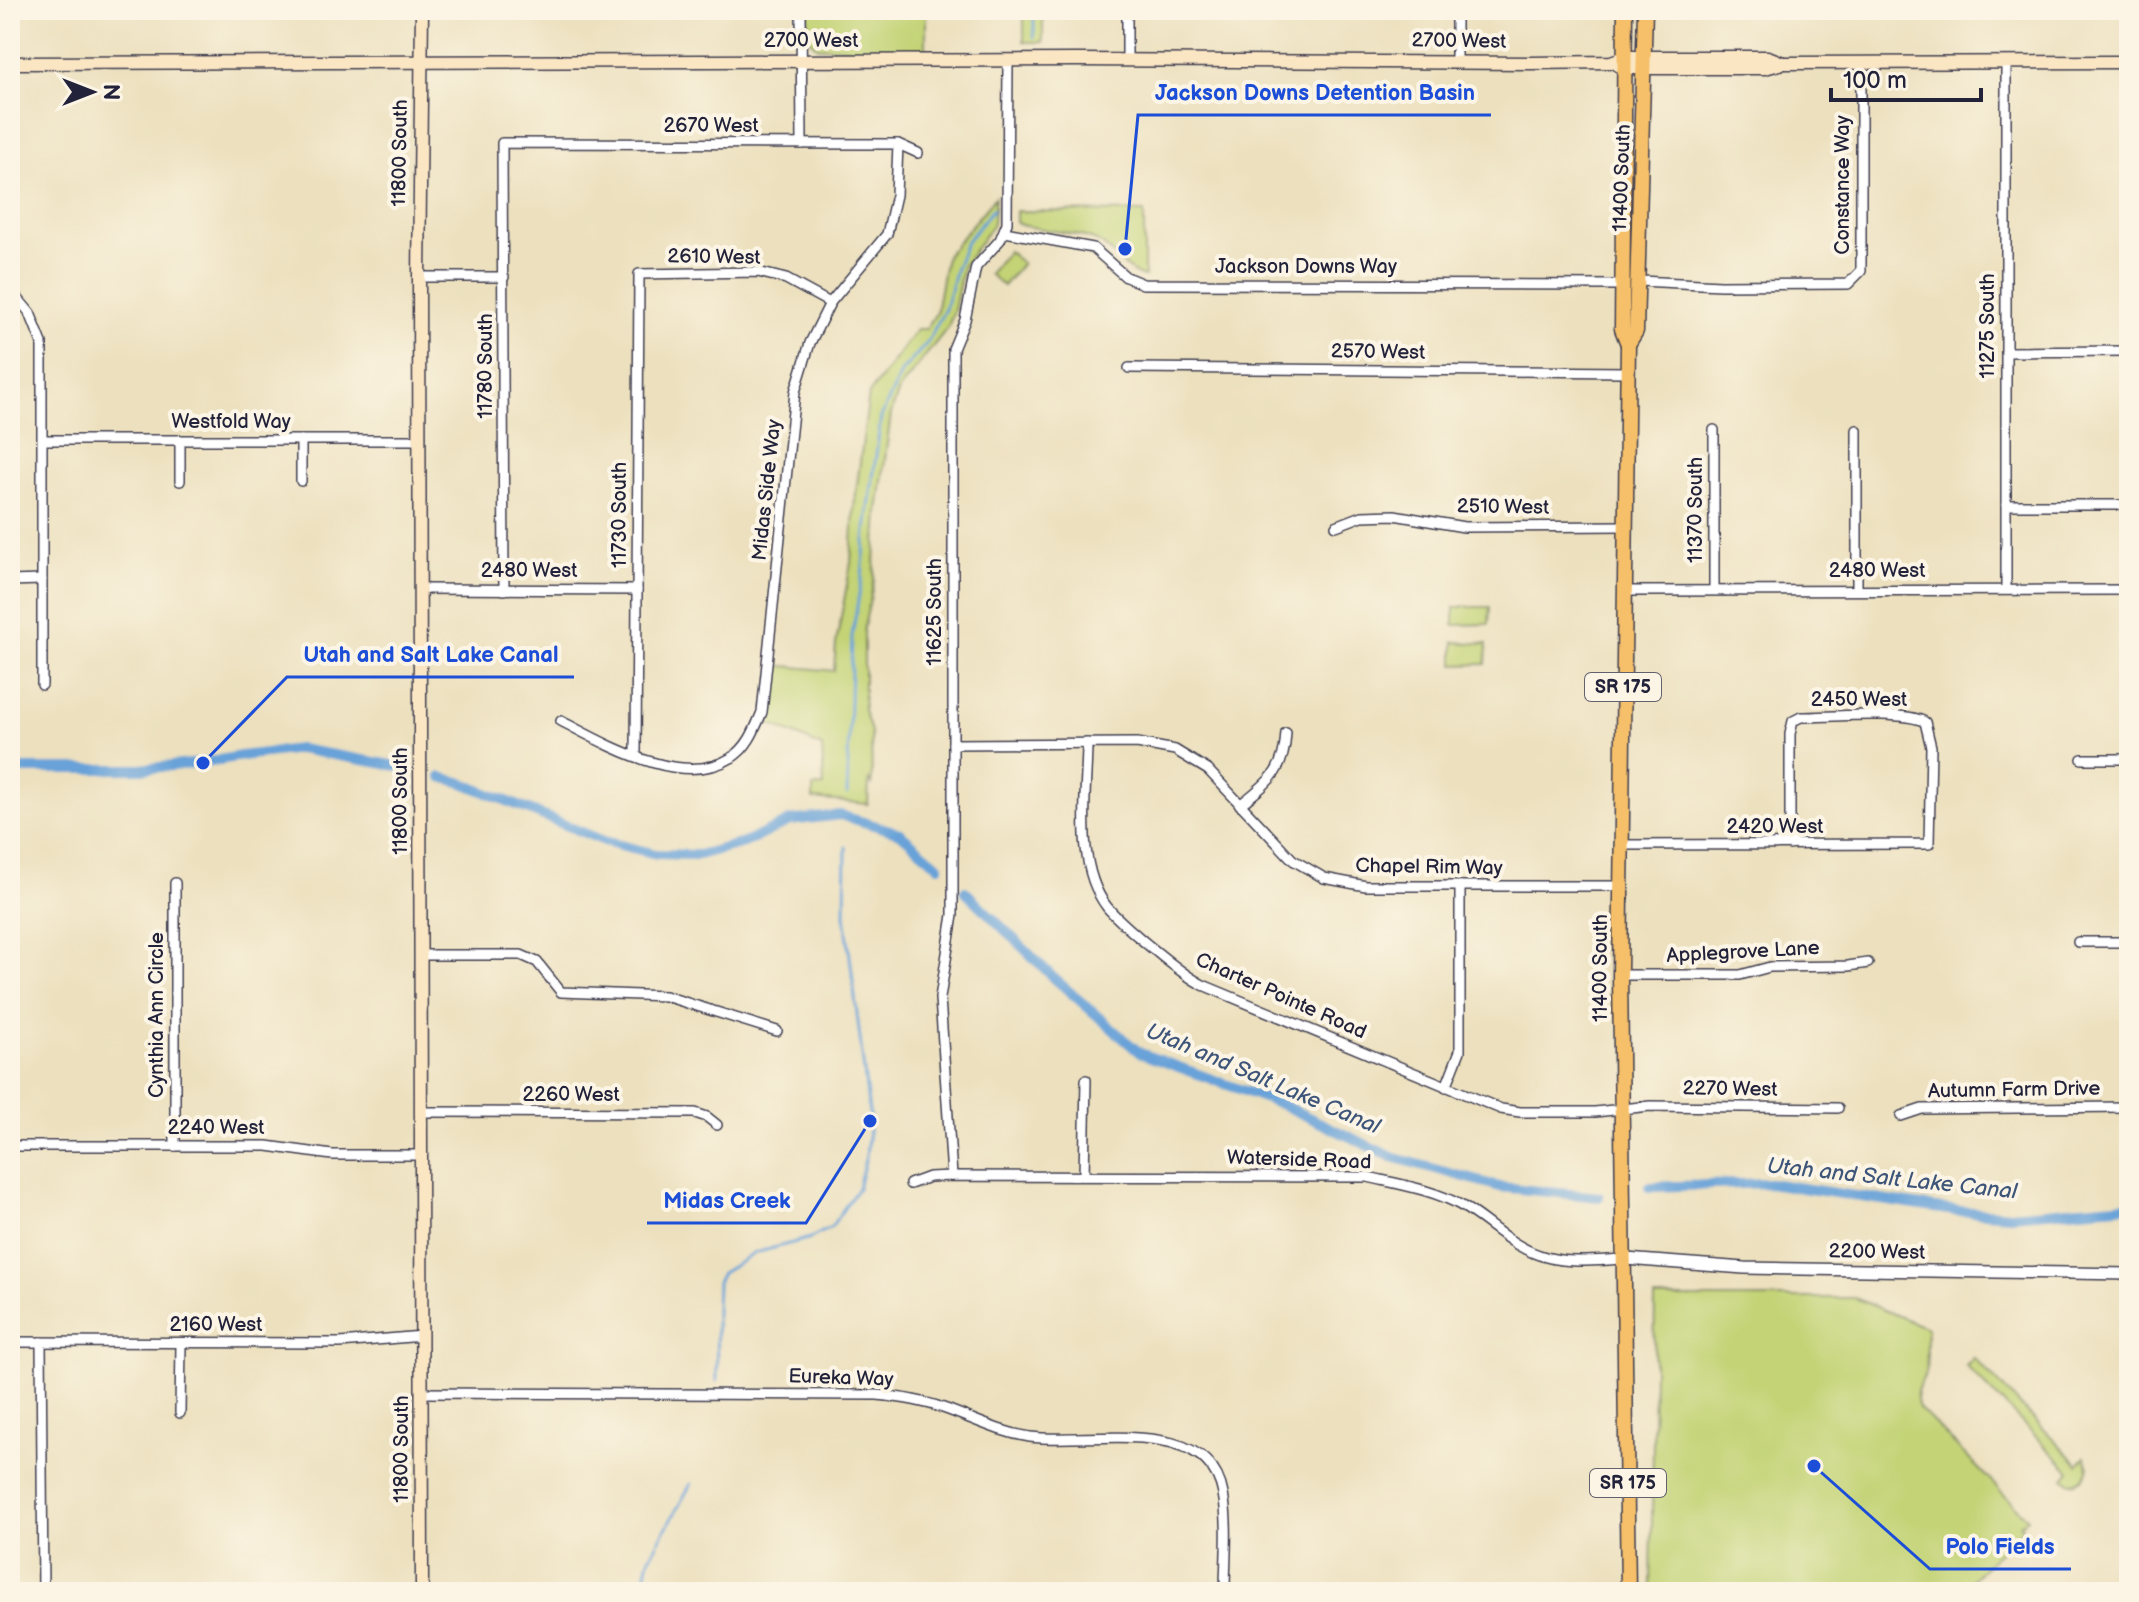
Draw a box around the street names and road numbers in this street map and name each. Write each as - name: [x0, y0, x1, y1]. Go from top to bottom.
- street label: 2700 West: [1411, 28, 1507, 54]
- street label: 2700 West: [764, 29, 858, 53]
- street label: 11800 South: [387, 99, 413, 207]
- street label: 2670 West: [663, 114, 759, 138]
- street label: Constance Way: [1831, 115, 1855, 255]
- street label: 11400 South: [1608, 124, 1636, 232]
- street label: 2610 West: [667, 244, 761, 270]
- street label: Jackson Downs Way: [1215, 255, 1397, 279]
- street label: 11275 South: [1976, 273, 2000, 379]
- street label: 11780 South: [474, 313, 498, 419]
- street label: 2570 West: [1331, 339, 1425, 365]
- street label: Westfold Way: [171, 410, 291, 434]
- street label: Midas Side Way: [748, 418, 786, 562]
- street label: 11370 South: [1684, 457, 1708, 563]
- street label: 11730 South: [608, 462, 632, 568]
- street label: 2510 West: [1457, 494, 1549, 520]
- street label: 11625 South: [923, 558, 947, 666]
- street label: 2480 West: [481, 559, 577, 583]
- street label: 2480 West: [1829, 559, 1925, 583]
- road number: SR 175: [1585, 673, 1661, 701]
- street label: 2450 West: [1811, 688, 1907, 712]
- street label: 11800 South: [389, 747, 413, 855]
- street label: 2420 West: [1727, 815, 1823, 839]
- street label: Chapel Rim Way: [1355, 854, 1503, 880]
- street label: 11400 South: [1589, 914, 1613, 1022]
- street label: Cynthia Ann Circle: [145, 932, 169, 1098]
- street label: Applegrove Lane: [1666, 936, 1820, 968]
- street label: Charter Pointe Road: [1192, 948, 1370, 1044]
- street label: 2270 West: [1682, 1076, 1778, 1102]
- street label: Autumn Farm Drive: [1928, 1076, 2101, 1104]
- street label: 2260 West: [522, 1083, 620, 1107]
- street label: 2240 West: [168, 1116, 264, 1140]
- street label: Waterside Road: [1226, 1145, 1372, 1175]
- street label: 2200 West: [1828, 1239, 1926, 1265]
- street label: 2160 West: [170, 1313, 262, 1337]
- street label: Eureka Way: [788, 1364, 894, 1392]
- street label: 11800 South: [390, 1395, 414, 1503]
- road number: SR 175: [1590, 1469, 1666, 1497]

